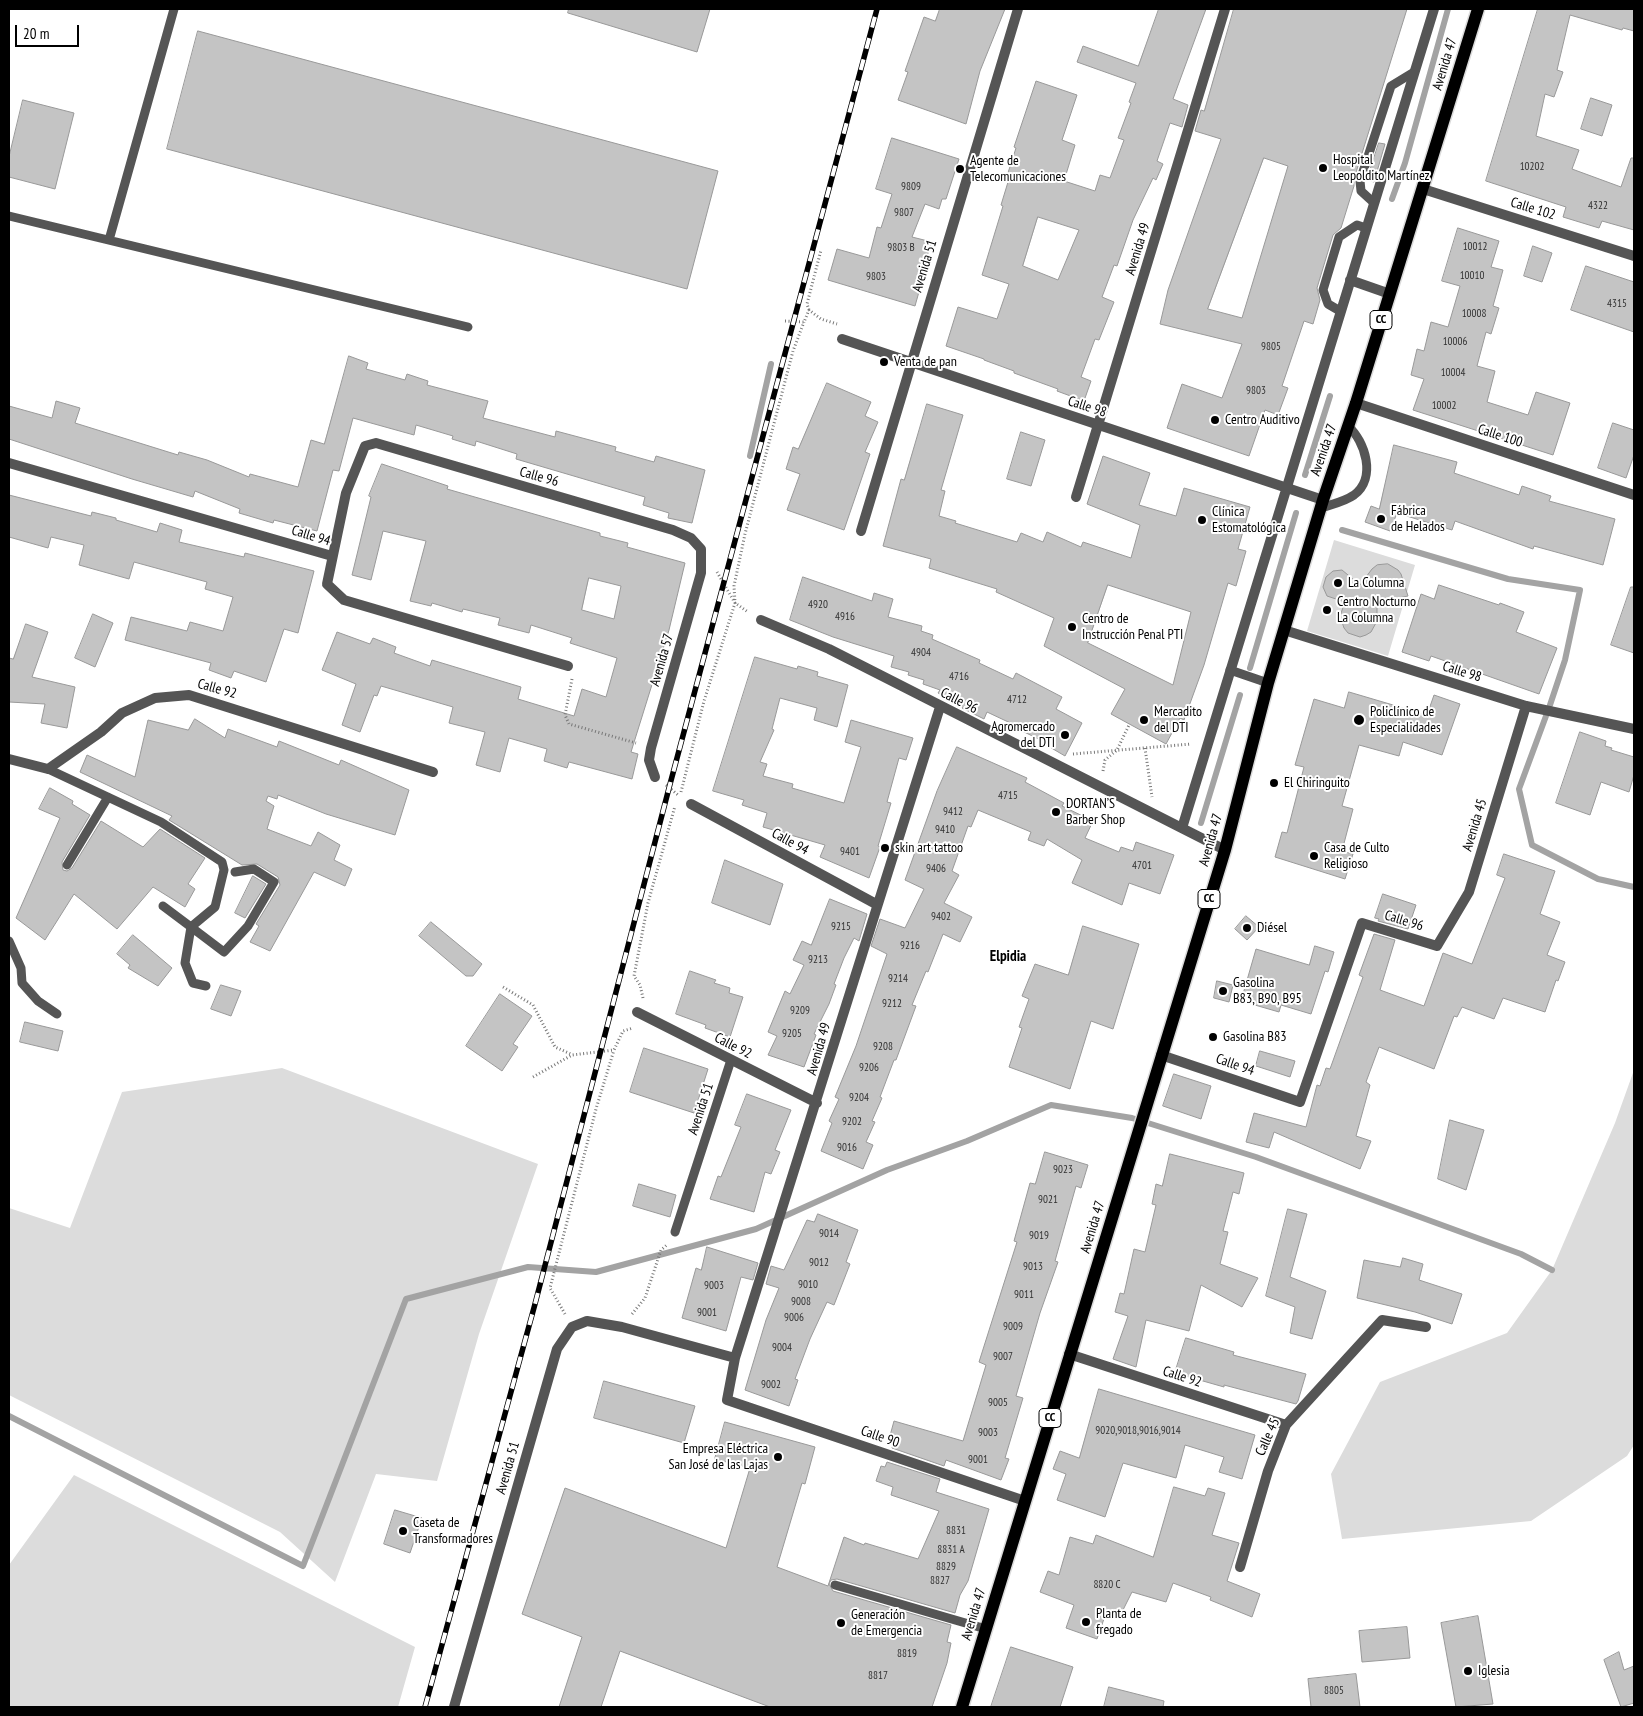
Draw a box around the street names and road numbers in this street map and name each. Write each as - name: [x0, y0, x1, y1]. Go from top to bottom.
- street label: Avenida 47: [1429, 36, 1461, 92]
- street label: Calle 102: [1509, 194, 1557, 224]
- street label: Avenida 49: [1122, 221, 1154, 277]
- street label: Avenida 51: [909, 238, 941, 294]
- road number: CC: [1370, 310, 1392, 330]
- street label: Calle 98: [1066, 393, 1108, 421]
- street label: Calle 100: [1476, 421, 1524, 451]
- street label: Avenida 47: [1307, 422, 1341, 478]
- street label: Calle 96: [518, 463, 560, 491]
- street label: Calle 94: [290, 522, 332, 550]
- street label: Avenida 57: [647, 632, 677, 688]
- street label: Calle 98: [1441, 658, 1483, 686]
- street label: Calle 92: [196, 675, 238, 703]
- street label: Calle 96: [937, 685, 981, 717]
- street label: Avenida 45: [1459, 797, 1491, 853]
- street label: Avenida 47: [1196, 812, 1226, 868]
- street label: Calle 94: [769, 825, 811, 859]
- road number: CC: [1198, 890, 1220, 909]
- street label: Calle 96: [1383, 907, 1425, 935]
- street label: Avenida 49: [804, 1021, 834, 1077]
- street label: Calle 92: [711, 1030, 755, 1062]
- street label: Calle 94: [1213, 1051, 1257, 1079]
- street label: Avenida 51: [685, 1081, 717, 1137]
- street label: Avenida 47: [1077, 1199, 1109, 1255]
- street label: Calle 92: [1161, 1363, 1203, 1391]
- road number: CC: [1039, 1409, 1061, 1428]
- street label: Calle 45: [1252, 1415, 1284, 1459]
- street label: Calle 90: [858, 1423, 902, 1451]
- street label: Avenida 51: [493, 1440, 523, 1496]
- street label: Avenida 47: [958, 1586, 990, 1642]

